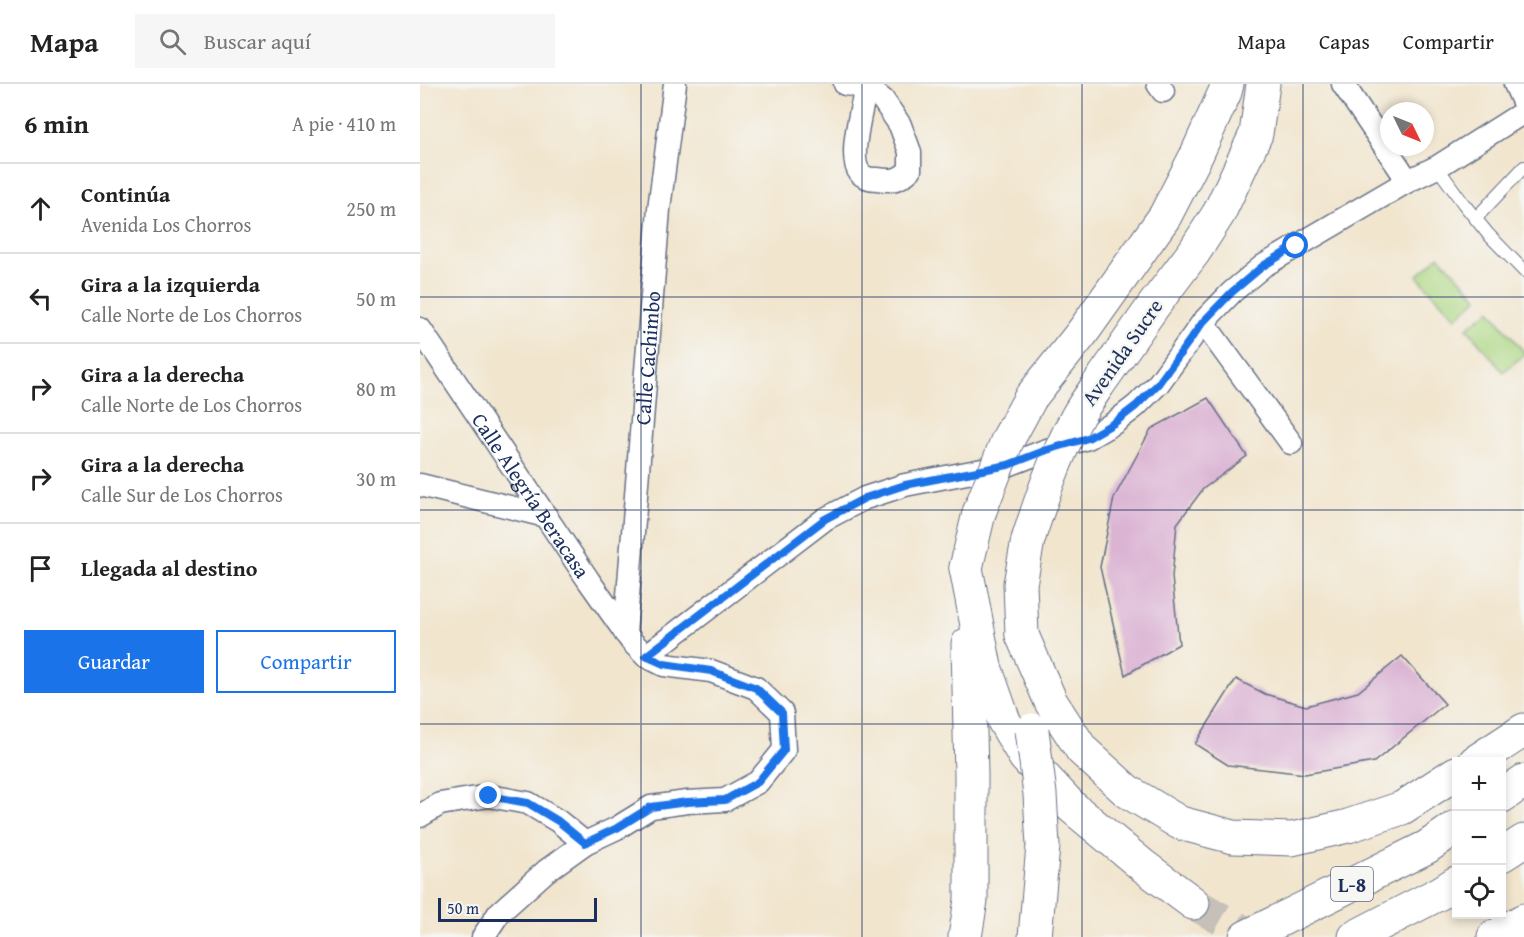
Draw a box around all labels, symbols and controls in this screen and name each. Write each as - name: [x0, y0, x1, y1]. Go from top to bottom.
- search box: [135, 14, 555, 68]
- text: Mapa: [30, 21, 99, 62]
- icon: search: [156, 25, 189, 58]
- text: Buscar aquí: [204, 25, 311, 57]
- text: Mapa: [1237, 26, 1286, 57]
- text: Capas: [1319, 26, 1370, 57]
- text: Compartir: [1403, 26, 1494, 57]
- north arrow: [1380, 102, 1434, 156]
- text: 6 min: [24, 104, 89, 143]
- text: A pie · 410 m: [292, 109, 396, 138]
- text: Continúa: [81, 178, 170, 210]
- icon: ahead: [24, 192, 57, 225]
- text: 250 m: [346, 194, 396, 223]
- text: Avenida Los Chorros: [81, 210, 251, 239]
- route start: [1282, 232, 1308, 258]
- text: Gira a la izquierda: [81, 268, 260, 300]
- icon: left: [24, 282, 57, 315]
- text: 50 m: [356, 284, 396, 313]
- street label: Calle Cachimbo: [626, 290, 668, 426]
- street label: Avenida Sucre: [1074, 292, 1170, 412]
- text: Calle Norte de Los Chorros: [81, 300, 302, 329]
- text: Gira a la derecha: [81, 358, 244, 390]
- icon: right: [24, 372, 57, 405]
- text: 80 m: [356, 374, 396, 403]
- text: Calle Norte de Los Chorros: [81, 390, 302, 419]
- street label: Calle Alegría Beracasa: [465, 406, 598, 584]
- text: Gira a la derecha: [81, 448, 244, 480]
- icon: right: [24, 462, 57, 495]
- text: 30 m: [356, 464, 396, 493]
- text: Calle Sur de Los Chorros: [81, 480, 283, 509]
- icon: arrive: [24, 552, 57, 585]
- text: Llegada al destino: [81, 552, 257, 584]
- button: Guardar: [24, 630, 204, 693]
- button: Compartir: [216, 630, 396, 693]
- map controls: [1452, 757, 1506, 919]
- button: +: [1452, 757, 1506, 811]
- route end: [475, 782, 501, 808]
- button: −: [1452, 811, 1506, 865]
- button: locate: [1452, 865, 1506, 919]
- road number: L-8: [1331, 867, 1373, 901]
- scale bar: [438, 895, 597, 922]
- text: 50 m: [447, 896, 479, 920]

